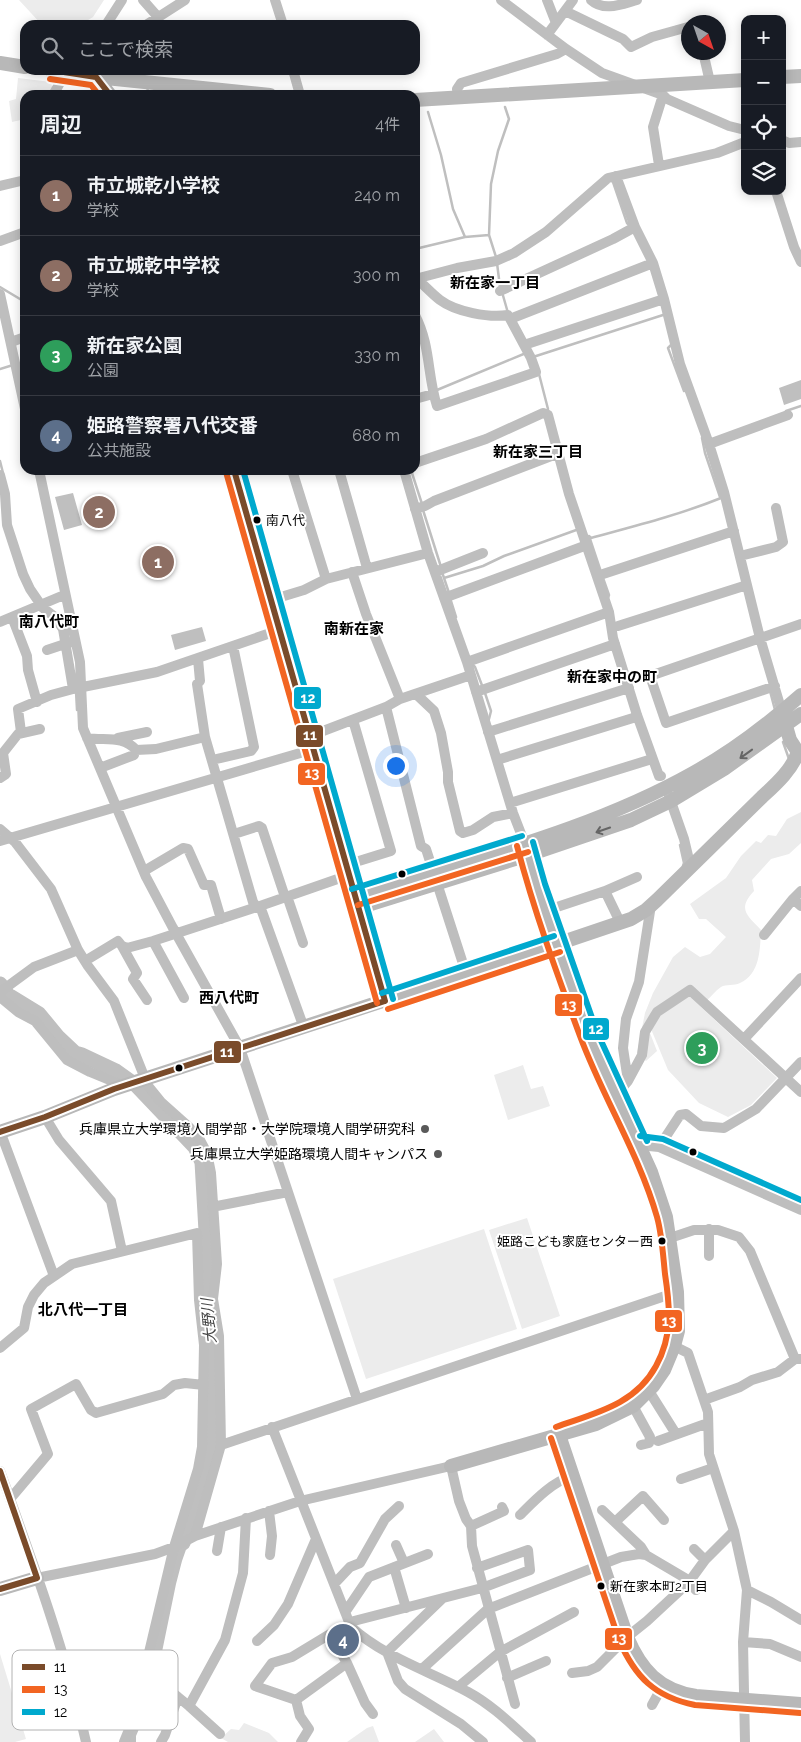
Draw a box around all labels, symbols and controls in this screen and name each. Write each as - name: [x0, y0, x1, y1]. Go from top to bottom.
- north arrow: [681, 15, 726, 60]
- map controls: [741, 15, 786, 195]
- button: +: [741, 15, 786, 60]
- search box: [20, 20, 420, 75]
- icon: search: [38, 34, 66, 62]
- text: ここで検索: [78, 38, 173, 60]
- button: −: [741, 60, 786, 105]
- button: locate: [741, 105, 786, 150]
- text: 周辺: [40, 112, 82, 137]
- text: 4件: [375, 115, 400, 134]
- button: layers: [741, 150, 786, 195]
- text: 市立城乾小学校: [87, 174, 220, 196]
- text: 1: [52, 186, 60, 205]
- text: 240 m: [354, 186, 400, 205]
- text: 学校: [87, 201, 119, 220]
- text: 市立城乾中学校: [87, 254, 220, 276]
- text: 2: [51, 266, 61, 285]
- text: 300 m: [353, 266, 400, 285]
- district label: 新在家一丁目: [450, 274, 540, 292]
- text: 学校: [87, 281, 119, 300]
- text: 新在家公園: [87, 334, 182, 356]
- text: 3: [52, 346, 60, 365]
- text: 330 m: [354, 346, 400, 365]
- text: 公園: [87, 361, 119, 380]
- text: 姫路警察署八代交番: [87, 414, 258, 436]
- text: 4: [51, 426, 61, 445]
- text: 680 m: [352, 426, 400, 445]
- text: 公共施設: [87, 441, 151, 460]
- district label: 新在家三丁目: [493, 443, 583, 461]
- pin: 2: [83, 493, 115, 531]
- place label: 南八代: [266, 513, 305, 528]
- marker: 南八代: [252, 515, 262, 525]
- pin: 1: [142, 543, 174, 581]
- district label: 南八代町: [19, 613, 79, 631]
- district label: 南新在家: [324, 620, 384, 638]
- district label: 新在家中の町: [567, 668, 657, 686]
- line badge: 12: [293, 686, 322, 710]
- text: 12: [301, 690, 316, 706]
- line badge: 11: [295, 724, 324, 748]
- text: 11: [303, 727, 317, 743]
- one-way arrow: [739, 749, 753, 759]
- your location: [383, 753, 409, 779]
- line badge: 13: [297, 762, 326, 786]
- text: 13: [305, 765, 320, 781]
- one-way arrow: [595, 825, 611, 835]
- unlabelled marker: [397, 869, 407, 879]
- district label: 西八代町: [199, 989, 259, 1007]
- line badge: 13: [554, 993, 583, 1017]
- text: 13: [562, 997, 577, 1013]
- line badge: 12: [582, 1017, 610, 1041]
- text: 12: [589, 1021, 604, 1037]
- pin: 3: [686, 1029, 718, 1067]
- line badge: 11: [213, 1040, 242, 1064]
- text: 11: [220, 1044, 234, 1060]
- unlabelled marker: [174, 1063, 184, 1073]
- place label: 兵庫県立大学環境人間学部・大学院環境人間学研究科: [79, 1121, 415, 1137]
- marker: 兵庫県立大学環境人間学部・大学院環境人間学研究科: [419, 1123, 431, 1135]
- place label: 兵庫県立大学姫路環境人間キャンパス: [190, 1146, 428, 1162]
- unlabelled marker: [688, 1147, 698, 1157]
- marker: 兵庫県立大学姫路環境人間キャンパス: [432, 1148, 444, 1160]
- place label: 姫路こども家庭センター西: [497, 1234, 653, 1249]
- marker: 姫路こども家庭センター西: [657, 1236, 667, 1246]
- water label: 大野川: [198, 1296, 220, 1344]
- district label: 北八代一丁目: [38, 1301, 128, 1319]
- line badge: 13: [654, 1309, 683, 1333]
- text: 13: [662, 1313, 677, 1329]
- place label: 新在家本町2丁目: [610, 1579, 708, 1594]
- marker: 新在家本町2丁目: [596, 1581, 606, 1591]
- pin: 4: [327, 1621, 359, 1659]
- line badge: 13: [604, 1627, 633, 1651]
- text: 13: [612, 1630, 627, 1646]
- legend: [12, 1650, 178, 1730]
- text: 11: [54, 1659, 66, 1675]
- text: 13: [54, 1681, 67, 1697]
- text: 12: [54, 1704, 67, 1720]

